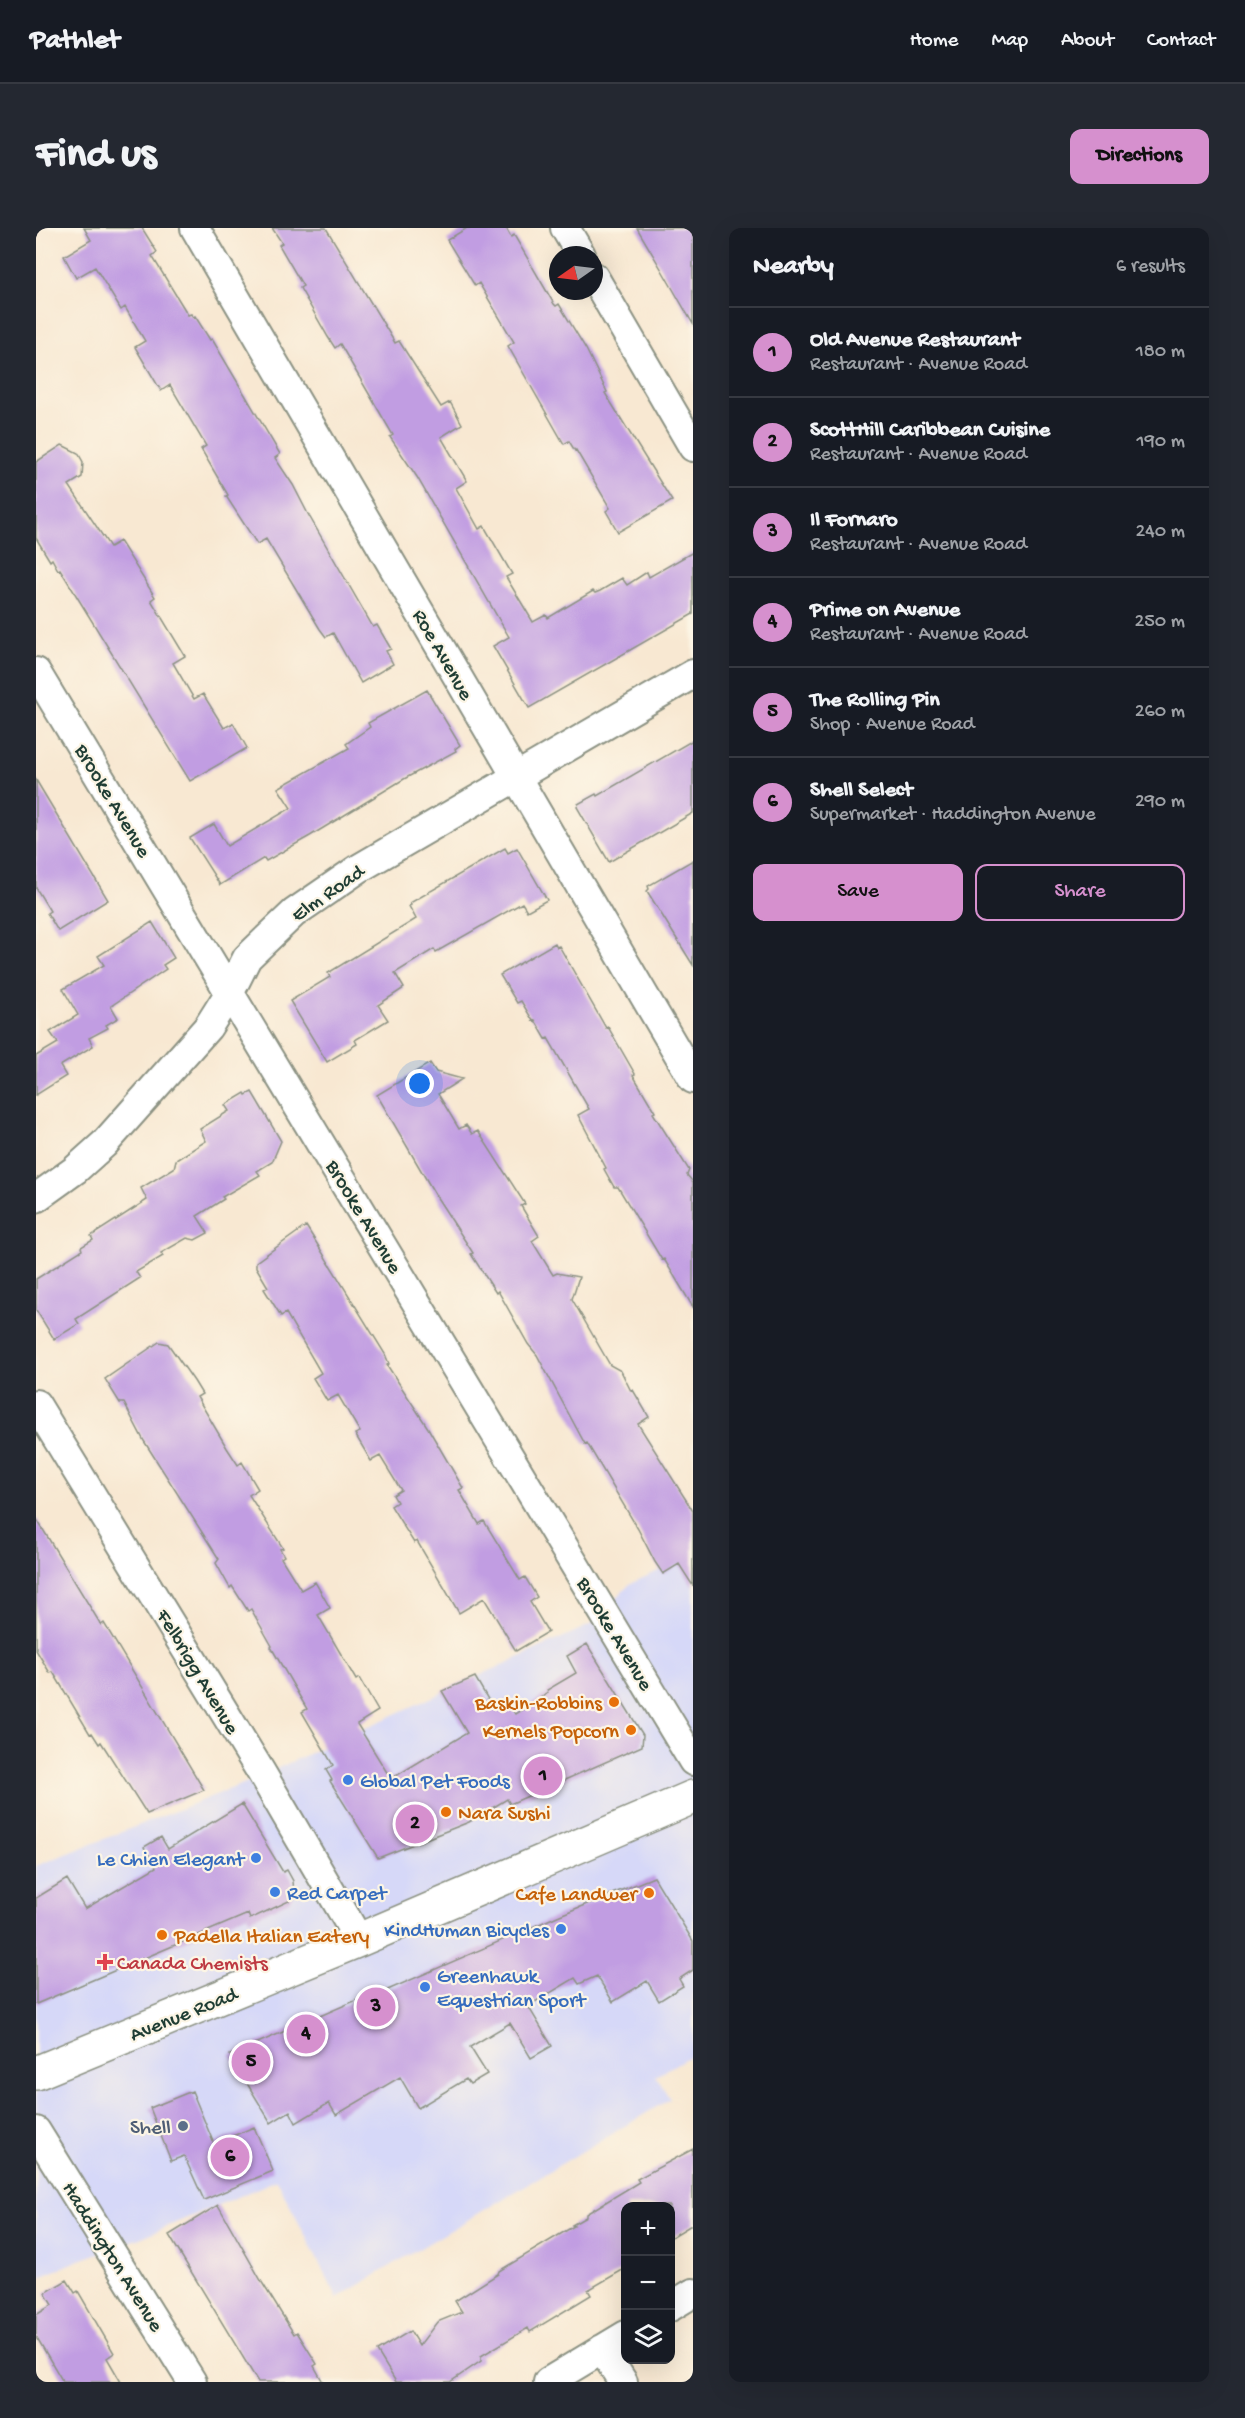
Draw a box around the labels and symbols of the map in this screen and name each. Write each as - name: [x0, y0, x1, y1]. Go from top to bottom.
- north arrow: [549, 246, 603, 300]
- street label: Roe Avenue: [405, 606, 478, 707]
- street label: Brooke Avenue: [67, 740, 155, 864]
- street label: Elm Road: [288, 860, 372, 929]
- your location: [405, 1069, 434, 1098]
- street label: Brooke Avenue: [318, 1156, 406, 1280]
- street label: Brooke Avenue: [569, 1573, 657, 1697]
- street label: Felbrigg Avenue: [148, 1605, 244, 1741]
- place label: Baskin-Robbins: [474, 1693, 603, 1718]
- marker: Baskin-Robbins: [607, 1695, 621, 1709]
- place label: Kernels Popcorn: [483, 1721, 619, 1746]
- marker: Kernels Popcorn: [624, 1723, 638, 1737]
- pin: 1: [524, 1754, 562, 1798]
- place label: Global Pet Foods: [360, 1771, 511, 1796]
- marker: Global Pet Foods: [341, 1773, 355, 1787]
- pin: 2: [396, 1802, 434, 1846]
- place label: Nara Sushi: [458, 1803, 551, 1828]
- marker: Nara Sushi: [439, 1805, 453, 1819]
- place label: Le Chien Elegant: [97, 1849, 246, 1874]
- marker: Le Chien Elegant: [249, 1851, 263, 1865]
- place label: Red Carpet: [287, 1883, 389, 1908]
- place label: Cafe Landwer: [516, 1884, 639, 1909]
- marker: Red Carpet: [268, 1885, 282, 1899]
- marker: Cafe Landwer: [642, 1886, 656, 1900]
- place label: KindHuman Bicycles: [384, 1920, 550, 1945]
- marker: KindHuman Bicycles: [554, 1922, 568, 1936]
- place label: Padella Italian Eatery: [173, 1926, 369, 1951]
- marker: Padella Italian Eatery: [155, 1928, 169, 1942]
- place label: Canada Chemists: [117, 1953, 269, 1978]
- marker: Canada Chemists: [98, 1955, 112, 1969]
- place label: Greenhawk Equestrian Sport: [437, 1966, 588, 2015]
- marker: Greenhawk Equestrian Sport: [418, 1980, 432, 1994]
- street label: Avenue Road: [127, 1983, 243, 2049]
- pin: 3: [356, 1984, 396, 2030]
- pin: 4: [286, 2012, 326, 2056]
- pin: 5: [232, 2040, 270, 2084]
- place label: Shell: [130, 2117, 171, 2142]
- marker: Shell: [176, 2119, 190, 2133]
- pin: 6: [210, 2134, 250, 2180]
- street label: Haddington Avenue: [55, 2178, 168, 2339]

